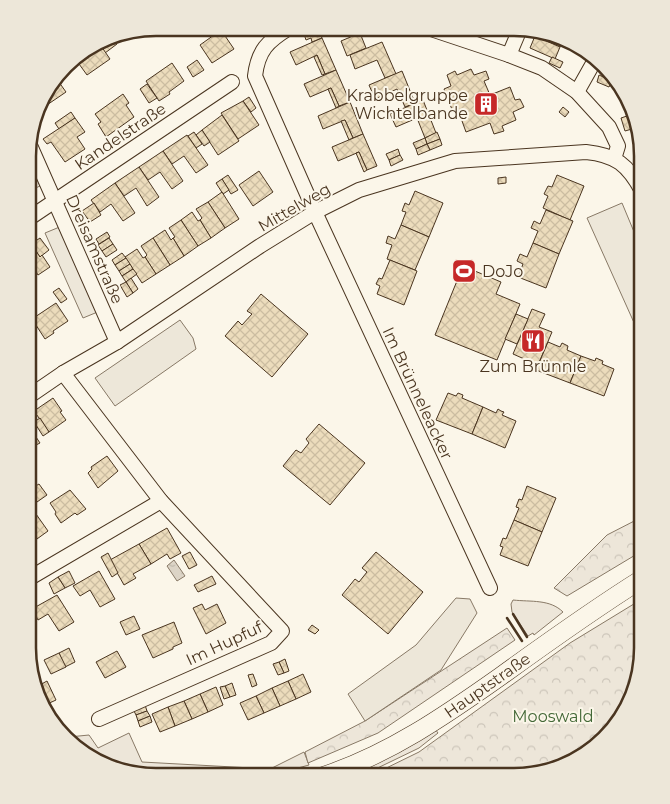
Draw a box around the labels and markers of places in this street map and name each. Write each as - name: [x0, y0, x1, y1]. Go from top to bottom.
- place label: Krabbelgruppe Wichtelbande: [346, 86, 468, 123]
- building icon: Krabbelgruppe Wichtelbande: [473, 91, 499, 117]
- sports icon: DoJo: [451, 258, 477, 284]
- place label: DoJo: [482, 262, 523, 281]
- restaurant icon: Zum Brünnle: [520, 328, 546, 354]
- place label: Zum Brünnle: [479, 357, 587, 376]

